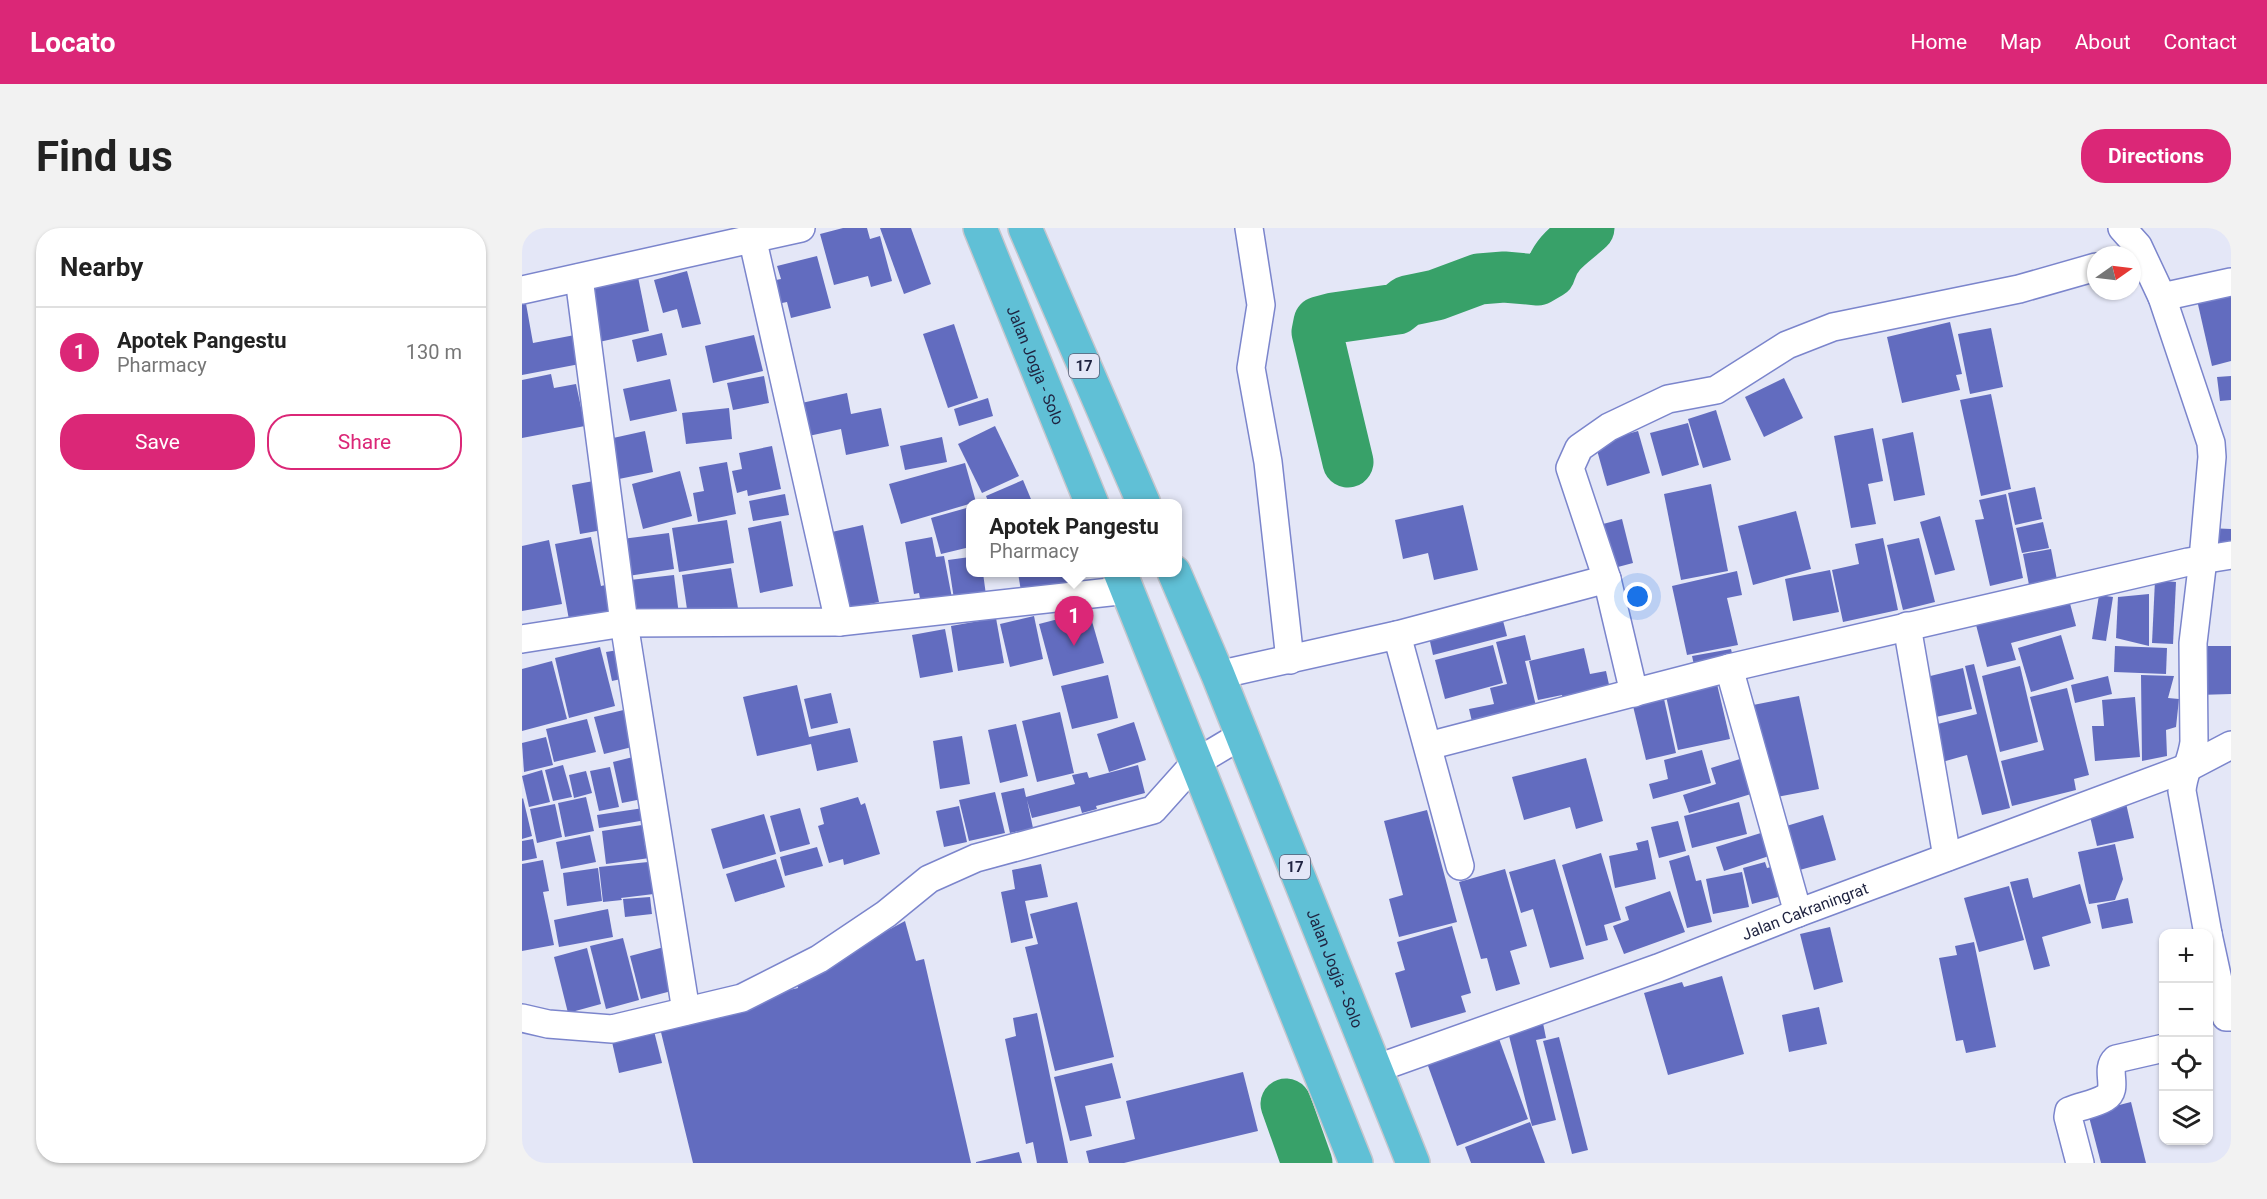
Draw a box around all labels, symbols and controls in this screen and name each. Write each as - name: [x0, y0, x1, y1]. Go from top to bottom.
- text: Locato: [30, 26, 115, 59]
- text: Home: [1911, 30, 1967, 54]
- text: Map: [2000, 30, 2042, 54]
- text: About: [2075, 30, 2131, 54]
- text: Contact: [2164, 30, 2237, 54]
- button: Directions: [2081, 129, 2231, 183]
- text: Find us: [36, 132, 173, 181]
- north arrow: [2087, 246, 2141, 300]
- text: Nearby: [60, 252, 143, 282]
- street label: Jalan Jogja - Solo: [1003, 303, 1068, 427]
- text: Apotek Pangestu: [117, 328, 286, 353]
- text: 1: [74, 340, 85, 364]
- text: 130 m: [406, 340, 462, 364]
- text: Pharmacy: [117, 353, 207, 377]
- road number: 17: [1069, 354, 1099, 378]
- button: Save: [60, 414, 255, 470]
- button: Share: [267, 414, 462, 470]
- popup: [966, 499, 1182, 577]
- text: Apotek Pangestu: [989, 514, 1159, 539]
- text: Pharmacy: [989, 539, 1079, 563]
- your location: [1623, 582, 1652, 611]
- pin: 1: [1054, 596, 1094, 646]
- road number: 17: [1280, 855, 1310, 879]
- street label: Jalan Cakraningrat: [1739, 878, 1871, 944]
- street label: Jalan Jogja - Solo: [1303, 906, 1368, 1031]
- map controls: [2159, 929, 2213, 1145]
- button: +: [2159, 929, 2213, 983]
- button: −: [2159, 983, 2213, 1037]
- button: locate: [2159, 1037, 2213, 1091]
- button: layers: [2159, 1091, 2213, 1145]

